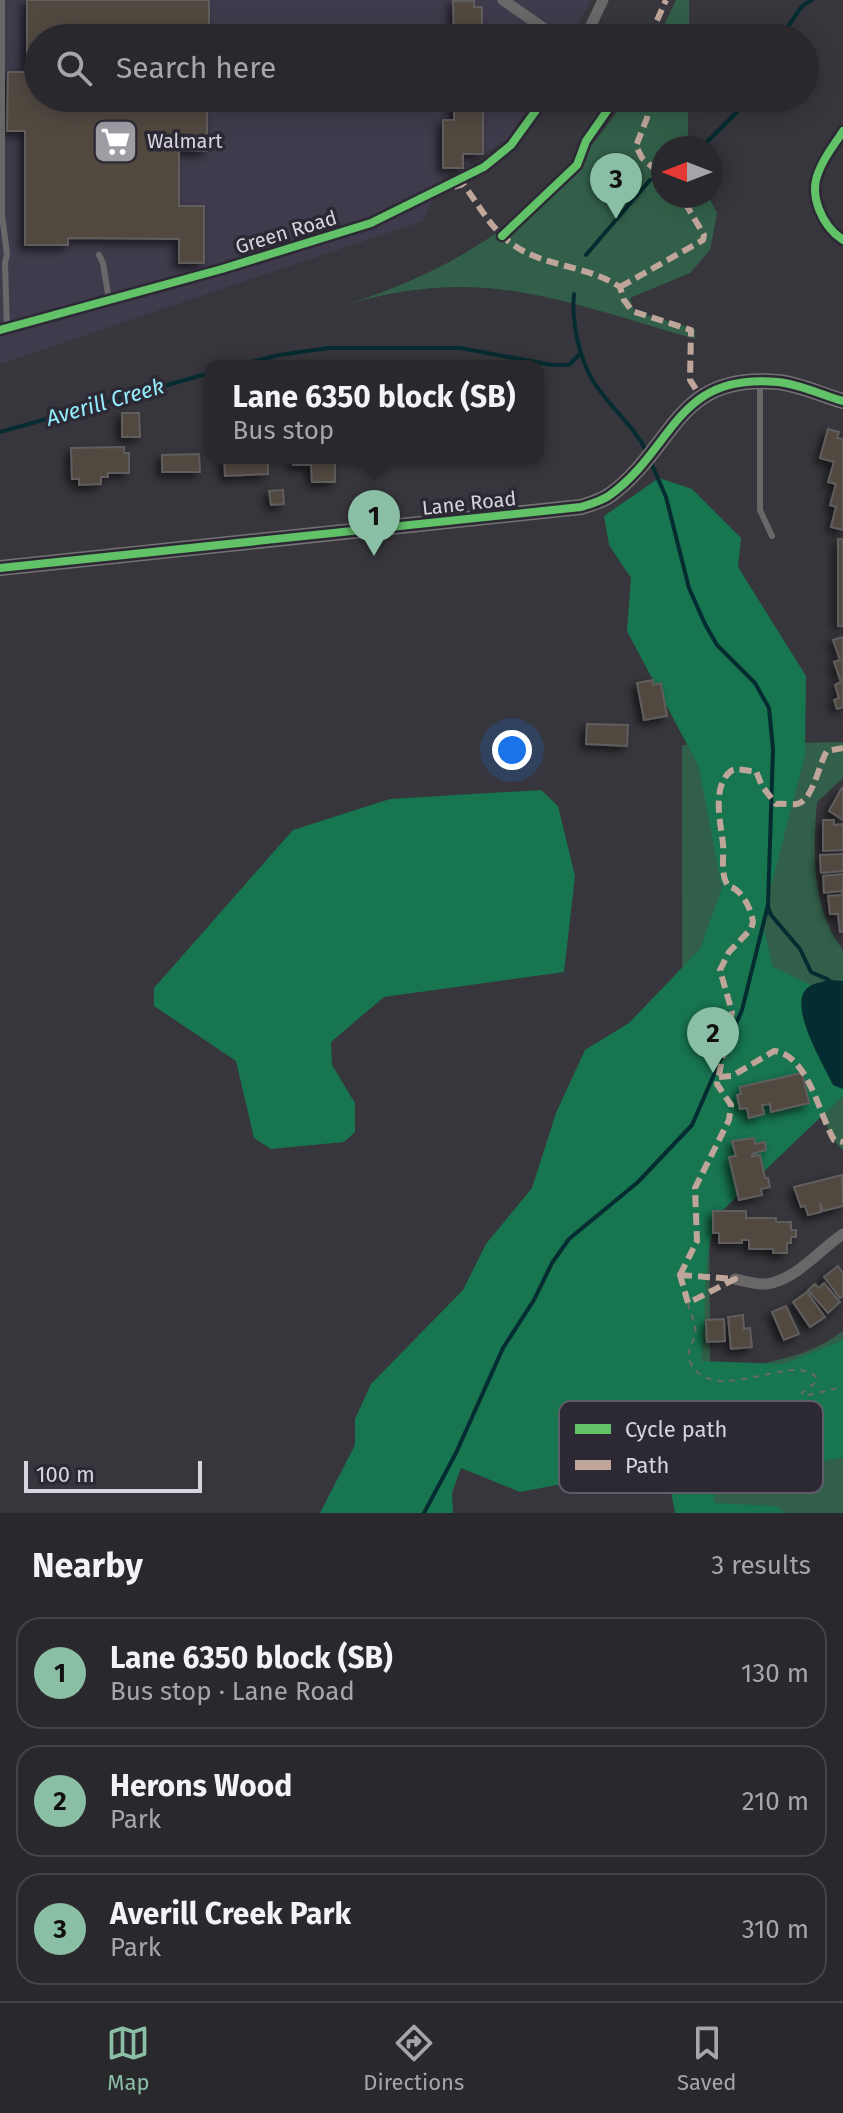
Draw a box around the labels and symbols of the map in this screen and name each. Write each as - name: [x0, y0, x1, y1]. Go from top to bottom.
- supermarket icon: Walmart: [92, 117, 140, 165]
- place label: Walmart: [147, 129, 223, 153]
- north arrow: [651, 136, 723, 208]
- pin: 3: [590, 153, 642, 219]
- street label: Green Road: [232, 205, 340, 259]
- water label: Averill Creek: [42, 372, 167, 432]
- street label: Lane Road: [421, 486, 517, 520]
- pin: 1: [348, 490, 400, 556]
- your location: [492, 730, 532, 770]
- pin: 2: [687, 1007, 739, 1073]
- legend: [559, 1401, 823, 1493]
- text: Cycle path: [625, 1416, 727, 1443]
- text: Path: [625, 1452, 669, 1479]
- scale bar: [24, 1457, 202, 1493]

